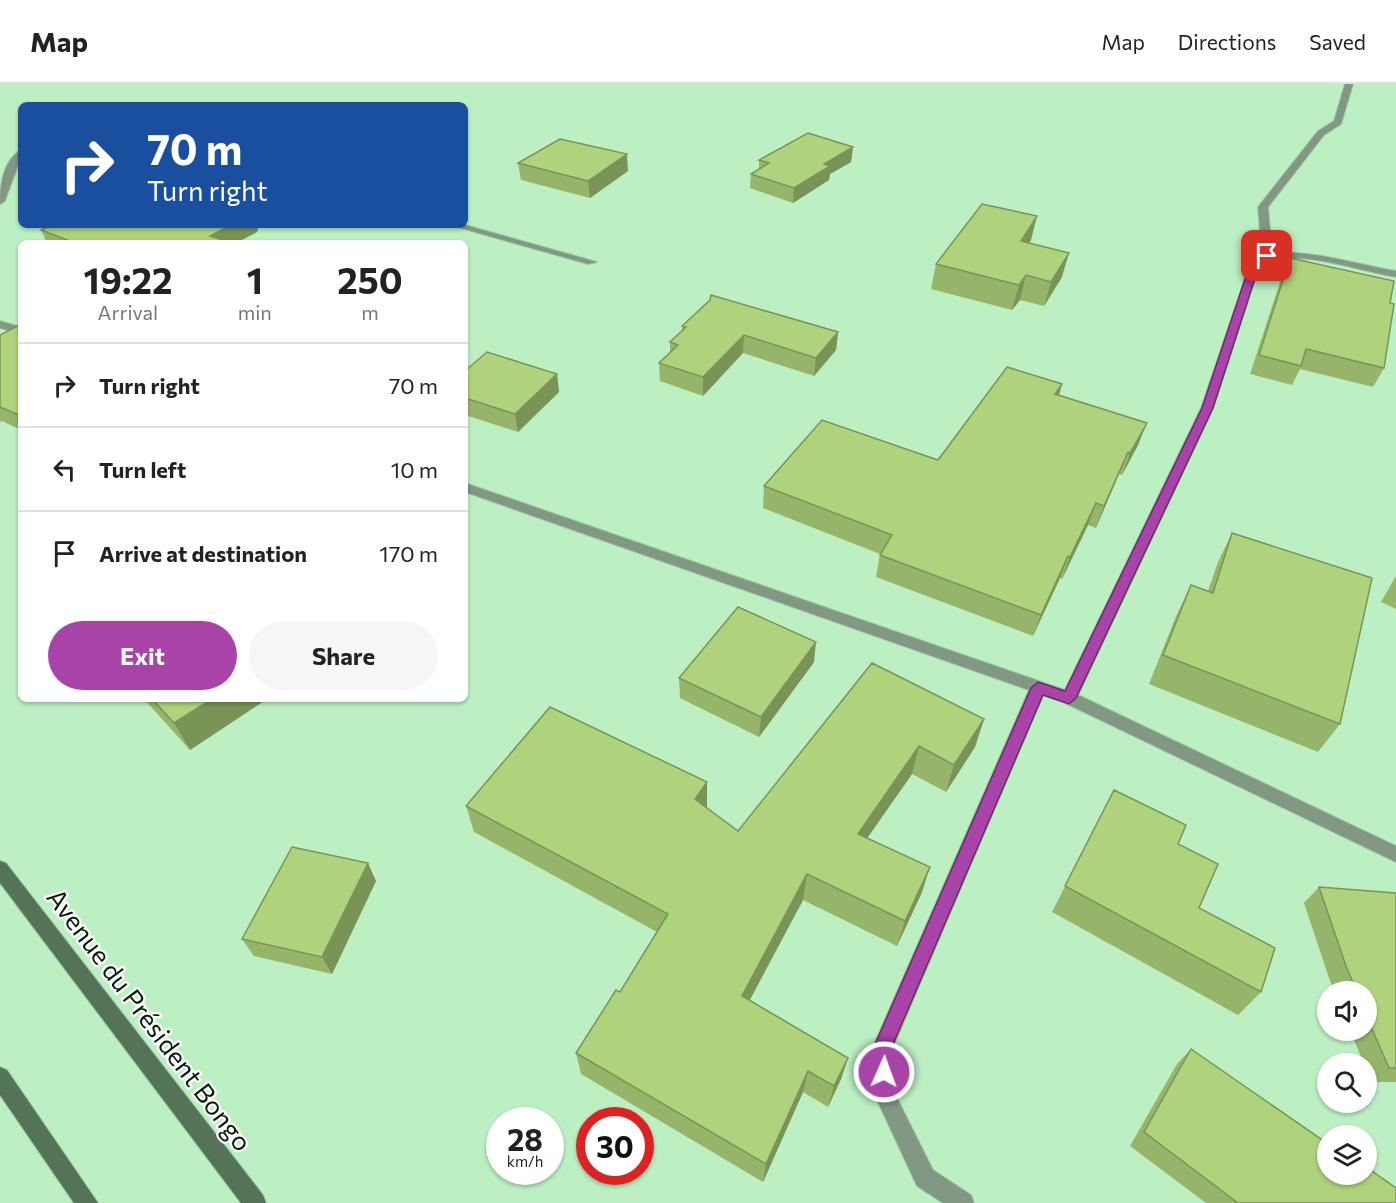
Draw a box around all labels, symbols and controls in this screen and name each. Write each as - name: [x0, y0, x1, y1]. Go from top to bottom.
- text: Map: [30, 24, 88, 58]
- text: Map: [1102, 29, 1145, 54]
- text: Directions: [1178, 29, 1276, 54]
- text: Saved: [1309, 29, 1366, 54]
- text: 70 m: [147, 122, 242, 174]
- icon: right: [48, 126, 126, 204]
- text: Turn right: [147, 174, 267, 207]
- pin: [1241, 230, 1292, 281]
- icon: arrive: [1250, 239, 1283, 272]
- text: 19:22: [83, 257, 172, 301]
- text: 1: [247, 257, 263, 301]
- text: 250: [337, 257, 403, 301]
- text: Arrival: [98, 300, 158, 324]
- text: min: [238, 300, 272, 324]
- text: m: [361, 300, 379, 324]
- icon: right: [48, 369, 81, 402]
- text: Turn right: [99, 372, 200, 399]
- text: 70 m: [389, 372, 438, 399]
- icon: left: [48, 453, 81, 486]
- text: Turn left: [99, 456, 186, 483]
- text: 10 m: [391, 456, 438, 483]
- icon: arrive: [48, 537, 81, 570]
- text: Arrive at destination: [99, 540, 307, 567]
- text: 170 m: [379, 540, 438, 567]
- button: Exit: [48, 621, 237, 690]
- button: Share: [249, 621, 438, 690]
- street label: Avenue du Président Bongo: [41, 882, 259, 1156]
- map controls: [1317, 981, 1377, 1185]
- button: sound: [1317, 981, 1377, 1041]
- position arrow: [852, 1040, 916, 1104]
- button: search: [1317, 1053, 1377, 1113]
- speed limit sign: 30: [576, 1107, 654, 1185]
- text: 28: [507, 1120, 543, 1157]
- button: layers: [1317, 1125, 1377, 1185]
- text: km/h: [507, 1152, 543, 1170]

